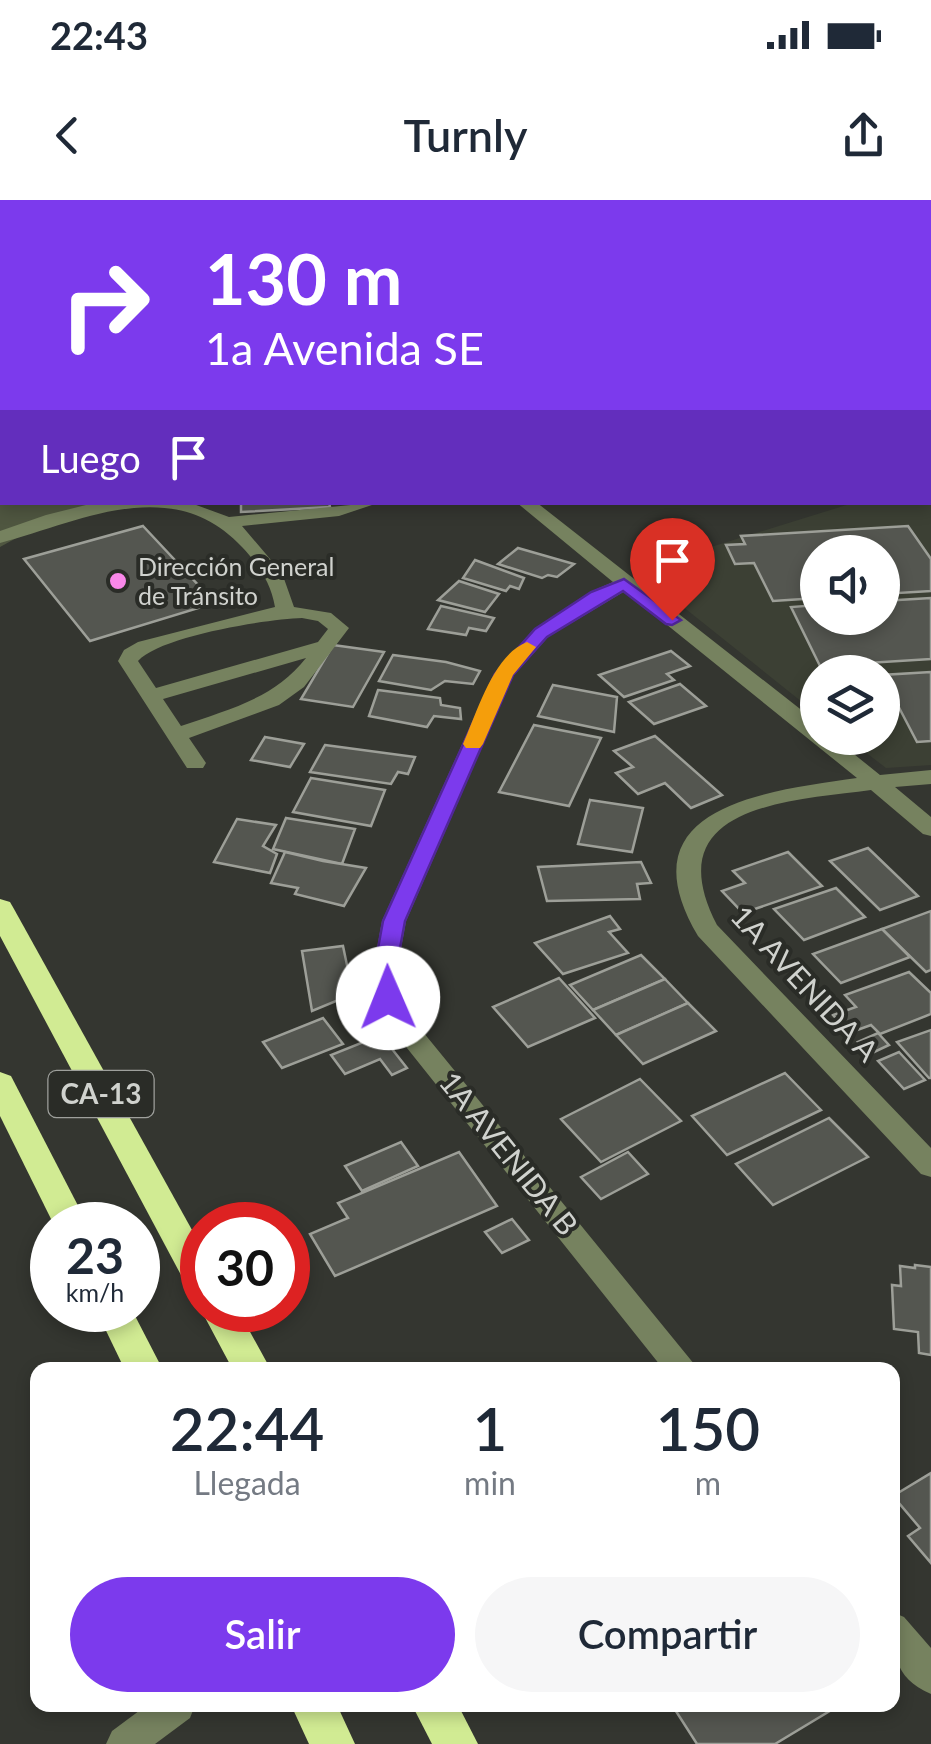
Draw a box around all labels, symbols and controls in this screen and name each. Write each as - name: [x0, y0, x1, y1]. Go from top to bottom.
- text: 22:43: [50, 12, 148, 58]
- icon: back: [40, 108, 95, 163]
- text: Turnly: [404, 108, 527, 162]
- icon: share: [836, 108, 891, 163]
- text: 130 m: [205, 236, 402, 320]
- icon: right: [40, 240, 170, 370]
- text: 1a Avenida SE: [205, 321, 484, 375]
- icon: arrive: [161, 430, 216, 485]
- text: Luego: [40, 435, 141, 481]
- pin: [630, 518, 715, 621]
- icon: arrive: [645, 533, 700, 588]
- map controls: [800, 535, 900, 755]
- button: sound: [800, 535, 900, 635]
- place label: Dirección General de Tránsito: [138, 551, 334, 610]
- marker: Dirección General de Tránsito: [107, 570, 129, 592]
- button: layers: [800, 655, 900, 755]
- street label: 1A AVENIDA A: [724, 897, 887, 1068]
- position arrow: [336, 946, 440, 1050]
- street label: 1A AVENIDA B: [433, 1064, 586, 1242]
- road number: CA-13: [48, 1071, 154, 1117]
- speed limit sign: 30: [180, 1202, 310, 1332]
- text: 23: [66, 1225, 124, 1285]
- text: km/h: [66, 1277, 124, 1307]
- text: 22:44: [170, 1392, 324, 1464]
- text: 1: [473, 1392, 507, 1464]
- text: 150: [656, 1392, 760, 1464]
- text: Llegada: [193, 1463, 301, 1502]
- text: min: [464, 1463, 516, 1502]
- text: m: [695, 1463, 721, 1502]
- button: Salir: [70, 1577, 455, 1692]
- button: Compartir: [475, 1577, 860, 1692]

